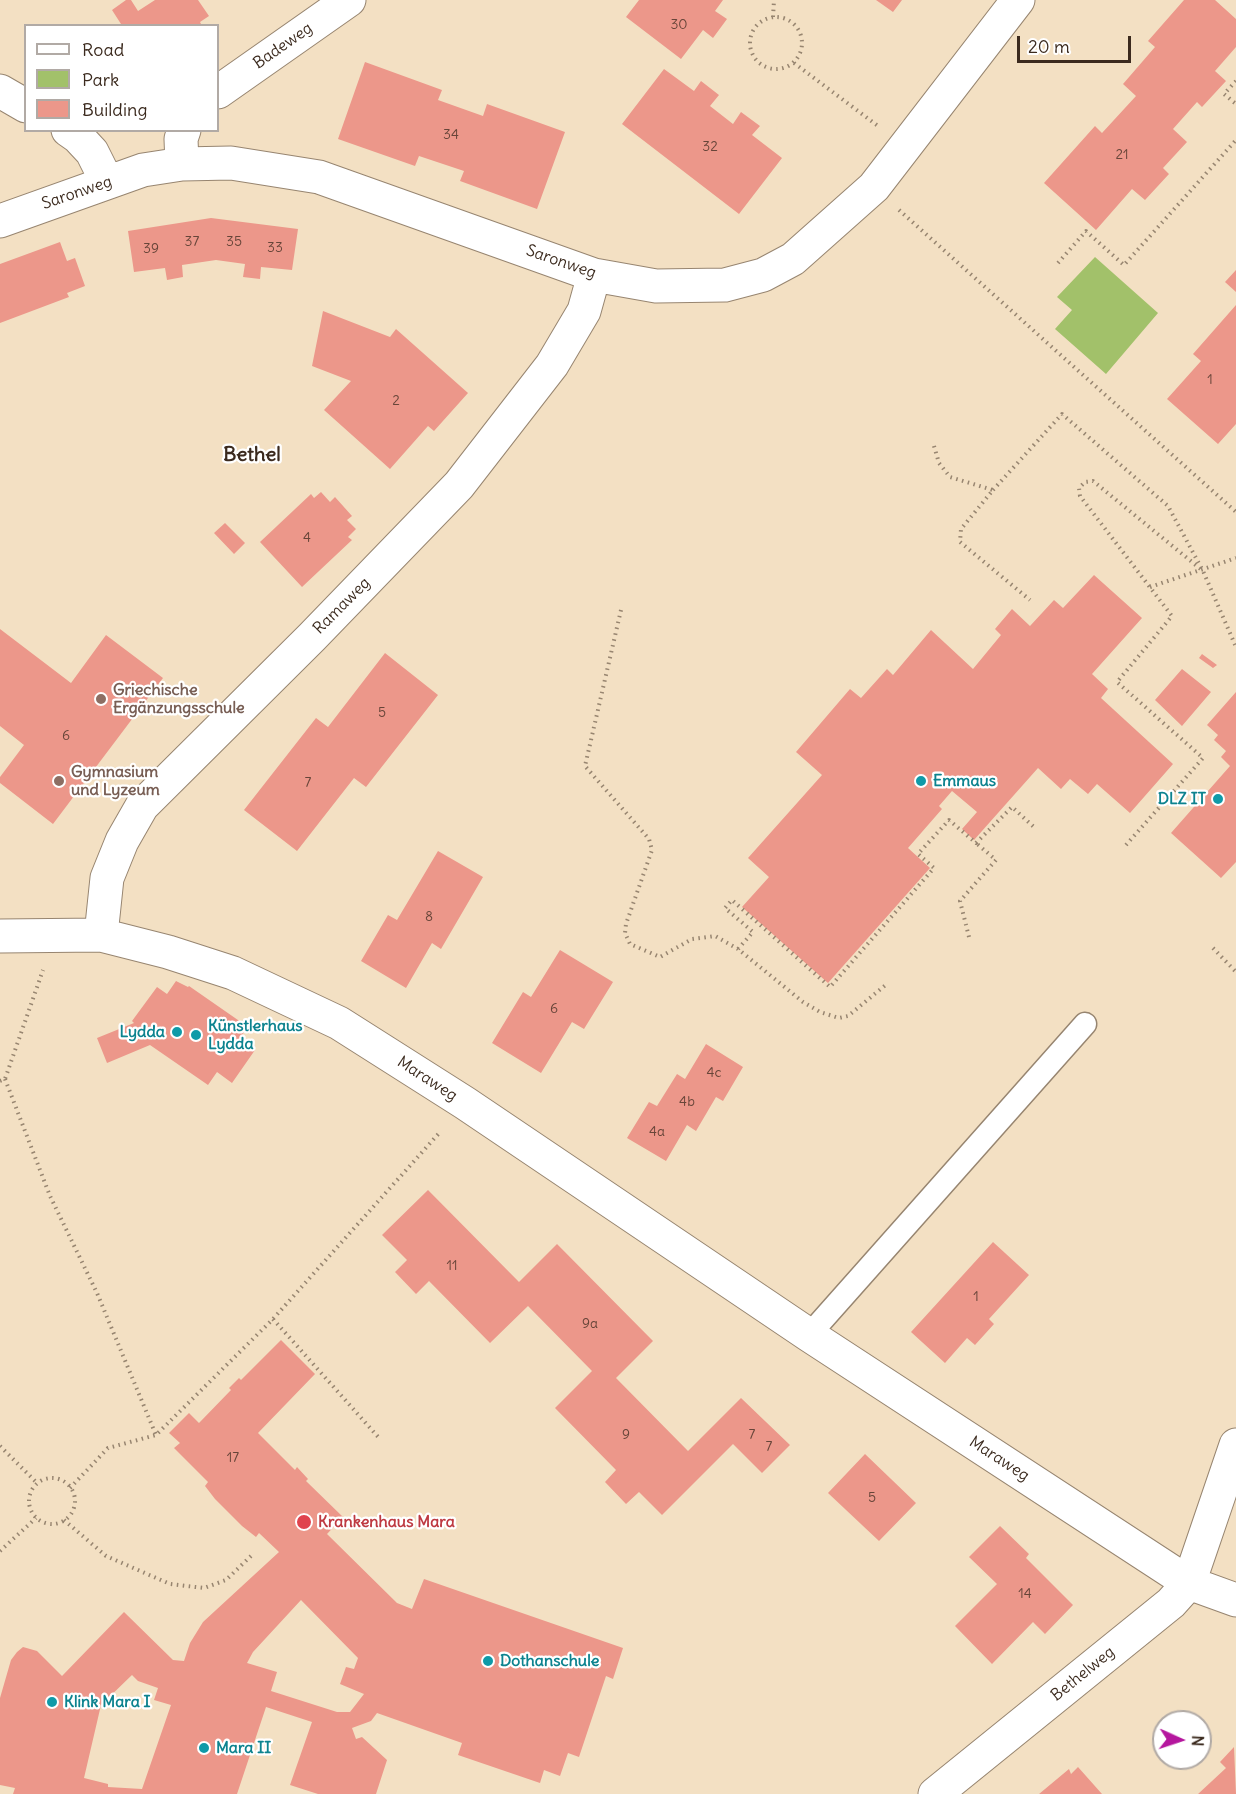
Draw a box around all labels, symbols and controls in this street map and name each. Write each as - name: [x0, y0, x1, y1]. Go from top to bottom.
- house number: 30: [670, 17, 688, 33]
- street label: Badeweg: [250, 19, 316, 73]
- legend: [24, 24, 219, 132]
- scale bar: [1020, 24, 1134, 62]
- text: 20 m: [1028, 35, 1070, 58]
- text: Road: [82, 38, 124, 61]
- text: Park: [82, 68, 119, 91]
- text: Building: [82, 98, 147, 121]
- house number: 34: [443, 127, 459, 143]
- house number: 32: [702, 139, 718, 155]
- house number: 21: [1115, 147, 1129, 163]
- street label: Saronweg: [40, 172, 114, 214]
- house number: 37: [185, 234, 199, 250]
- house number: 35: [226, 234, 242, 250]
- house number: 33: [267, 240, 283, 256]
- house number: 39: [143, 241, 159, 257]
- street label: Saronweg: [524, 241, 598, 283]
- house number: 1: [1207, 372, 1213, 388]
- house number: 2: [392, 393, 400, 409]
- district label: Bethel: [223, 443, 281, 467]
- house number: 4: [303, 530, 311, 546]
- street label: Ramaweg: [310, 574, 374, 638]
- place label: Griechische Ergänzungsschule: [113, 680, 245, 718]
- marker: Griechische Ergänzungsschule: [94, 692, 108, 706]
- house number: 5: [378, 705, 386, 721]
- house number: 6: [62, 728, 70, 744]
- place label: Gymnasium und Lyzeum: [71, 762, 160, 800]
- place label: Emmaus: [933, 771, 996, 791]
- marker: Gymnasium und Lyzeum: [52, 774, 66, 788]
- marker: Emmaus: [914, 774, 928, 788]
- house number: 7: [305, 775, 311, 791]
- place label: DLZ IT: [1158, 789, 1206, 809]
- marker: DLZ IT: [1211, 792, 1225, 806]
- house number: 8: [425, 909, 433, 925]
- house number: 6: [550, 1001, 558, 1017]
- place label: Künstlerhaus Lydda: [208, 1016, 303, 1054]
- place label: Lydda: [119, 1022, 165, 1042]
- marker: Lydda: [170, 1025, 184, 1039]
- marker: Künstlerhaus Lydda: [189, 1028, 203, 1042]
- street label: Maraweg: [393, 1053, 461, 1105]
- house number: 4c: [706, 1065, 722, 1081]
- house number: 4b: [679, 1094, 695, 1110]
- house number: 4a: [649, 1124, 665, 1140]
- house number: 11: [446, 1258, 458, 1274]
- house number: 1: [973, 1289, 979, 1305]
- house number: 9a: [582, 1316, 598, 1332]
- house number: 9: [622, 1427, 630, 1443]
- house number: 7: [749, 1427, 755, 1443]
- street label: Maraweg: [965, 1433, 1033, 1485]
- house number: 7: [766, 1439, 772, 1455]
- house number: 17: [227, 1450, 239, 1466]
- house number: 5: [868, 1490, 876, 1506]
- place label: Krankenhaus Mara: [318, 1512, 455, 1532]
- marker: Krankenhaus Mara: [295, 1513, 313, 1531]
- house number: 14: [1018, 1586, 1032, 1602]
- street label: Bethelweg: [1047, 1643, 1119, 1705]
- place label: Dothanschule: [500, 1651, 599, 1671]
- marker: Dothanschule: [481, 1654, 495, 1668]
- place label: Klink Mara I: [64, 1692, 151, 1712]
- marker: Klink Mara I: [45, 1695, 59, 1709]
- north arrow: [1152, 1710, 1212, 1770]
- text: N: [1188, 1735, 1208, 1747]
- place label: Mara II: [216, 1738, 271, 1758]
- marker: Mara II: [197, 1741, 211, 1755]

